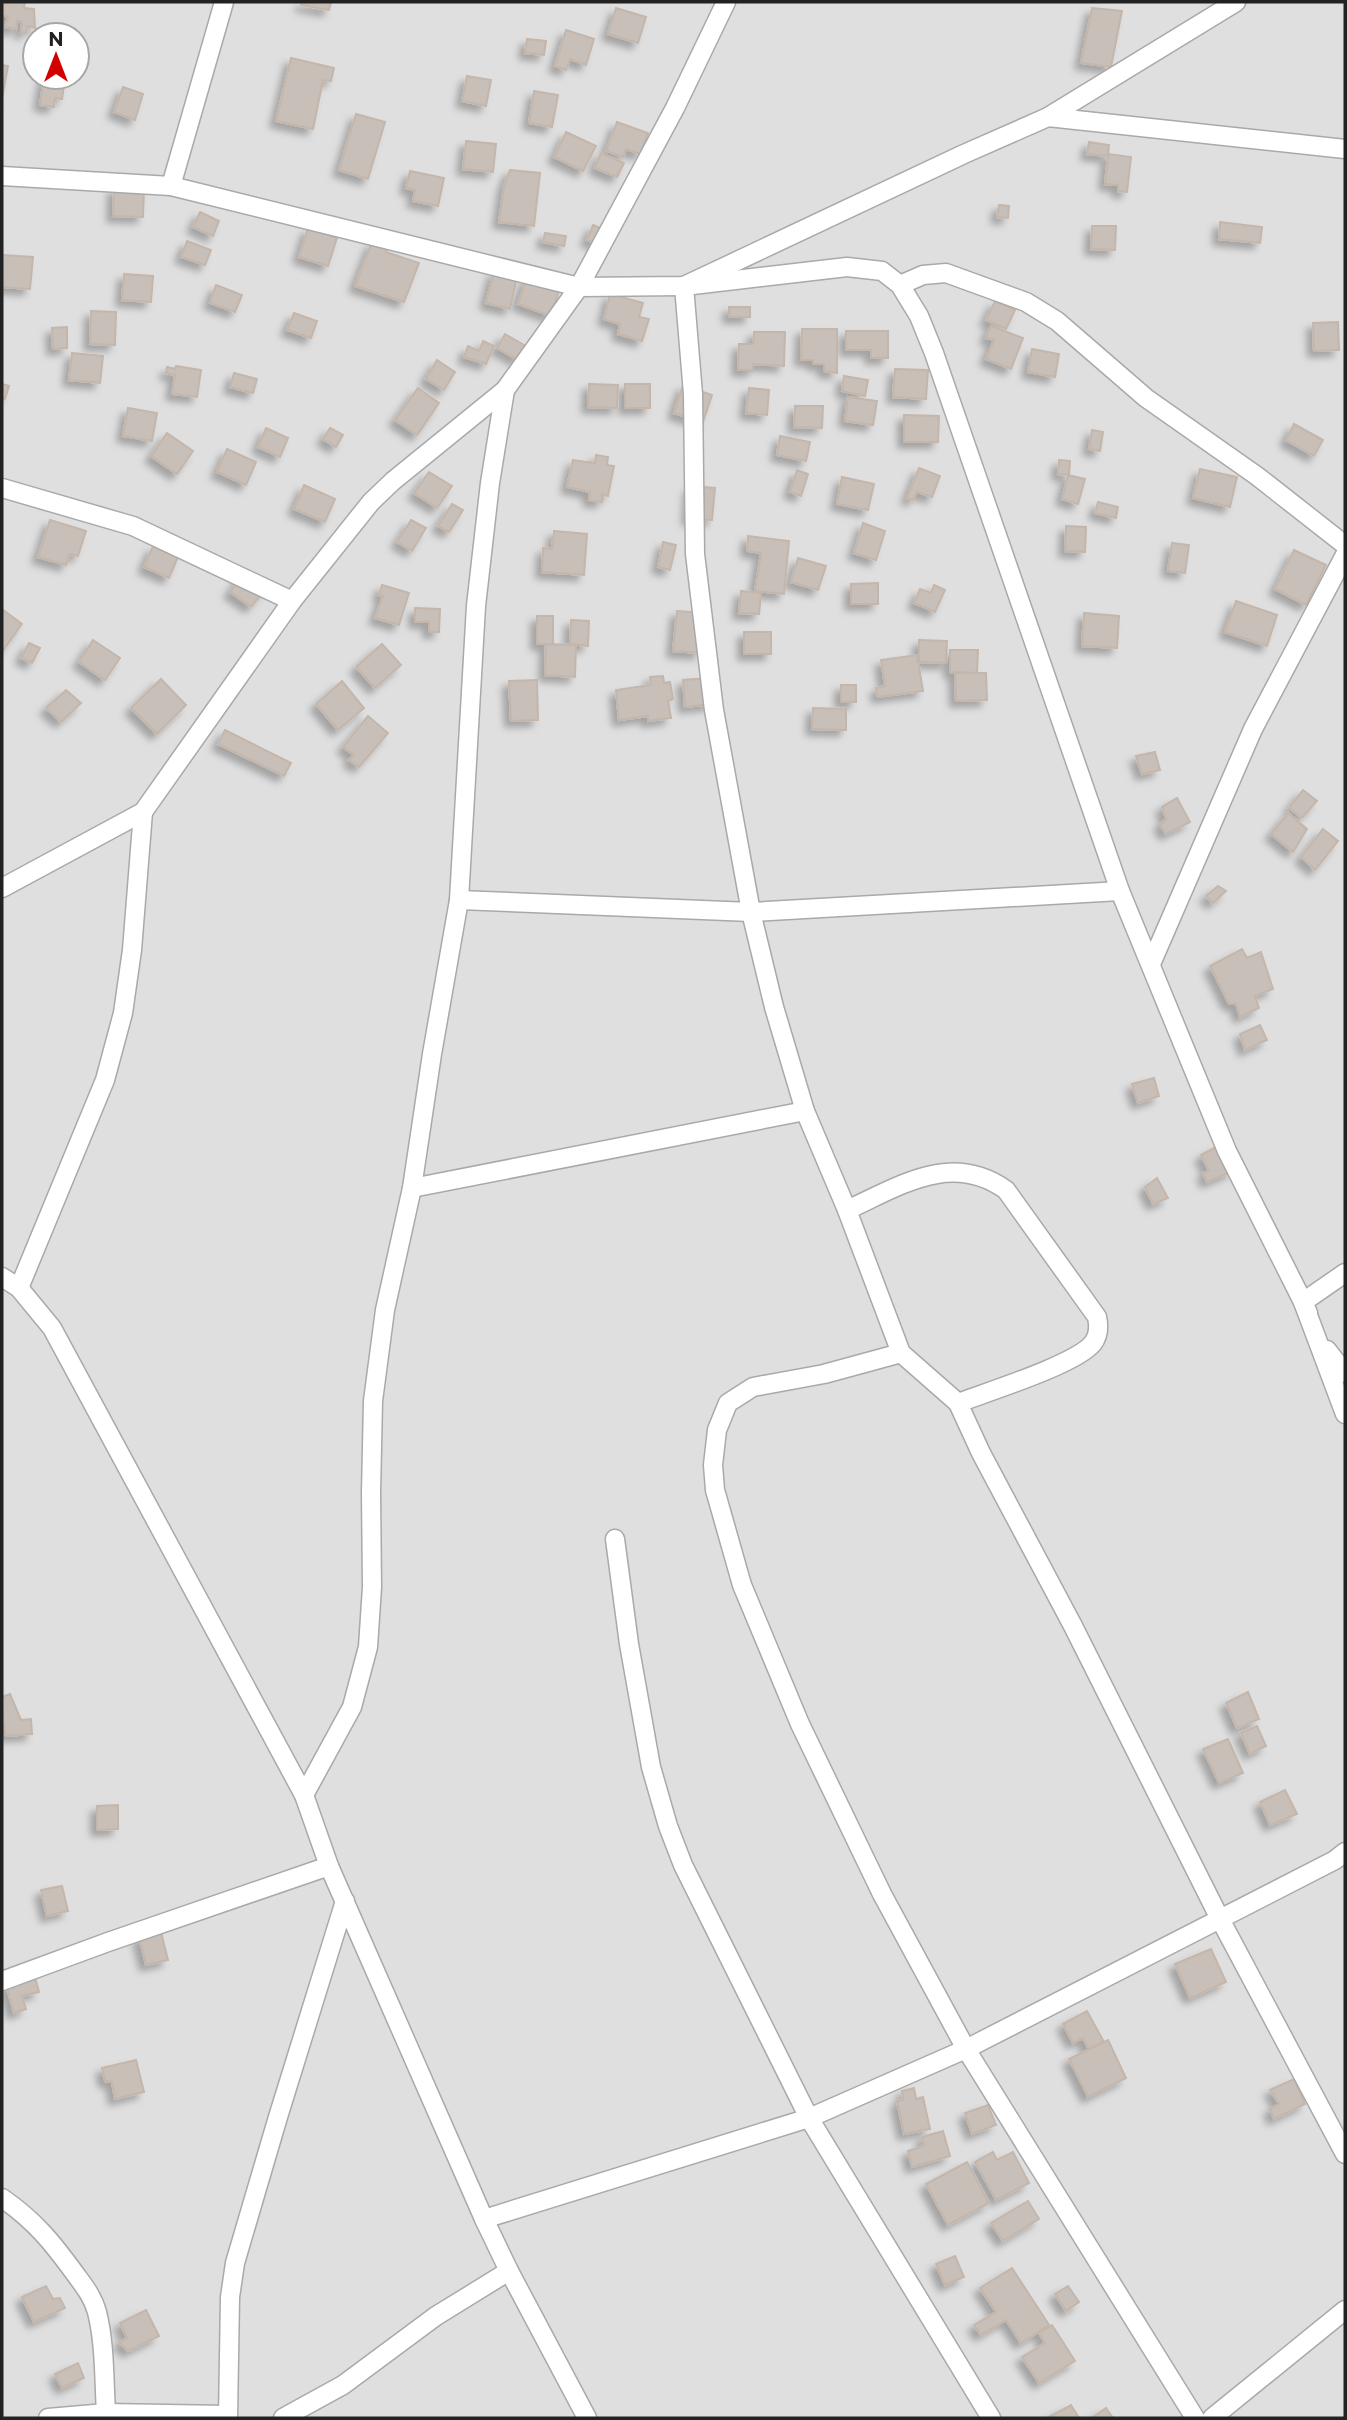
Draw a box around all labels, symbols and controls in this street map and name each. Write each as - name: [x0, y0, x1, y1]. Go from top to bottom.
- north arrow: [21, 21, 91, 91]
- text: N: [48, 28, 64, 51]

